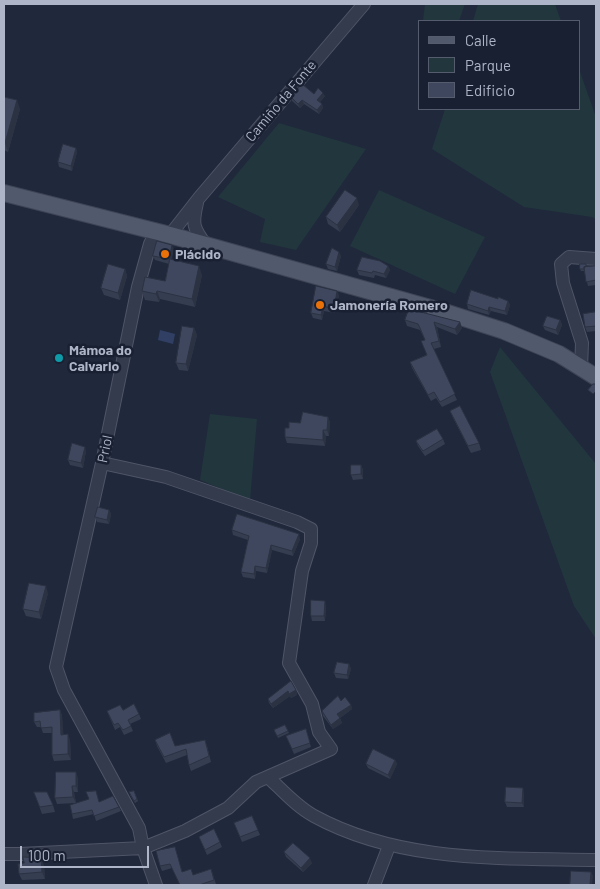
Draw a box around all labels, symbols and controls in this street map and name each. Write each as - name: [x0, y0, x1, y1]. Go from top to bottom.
- legend: [418, 20, 580, 110]
- text: Calle: [465, 31, 497, 49]
- text: Parque: [465, 56, 511, 74]
- street label: Camiño da Fonte: [242, 57, 320, 145]
- text: Edificio: [465, 81, 515, 99]
- place label: Plácido: [175, 246, 221, 262]
- marker: Plácido: [159, 248, 171, 260]
- place label: Jamonería Romero: [330, 297, 448, 313]
- marker: Jamonería Romero: [314, 299, 326, 311]
- place label: Mámoa do Calvario: [69, 342, 132, 374]
- marker: Mámoa do Calvario: [53, 352, 65, 364]
- street label: Priol: [94, 434, 116, 464]
- scale bar: [22, 836, 151, 868]
- text: 100 m: [28, 846, 66, 864]

